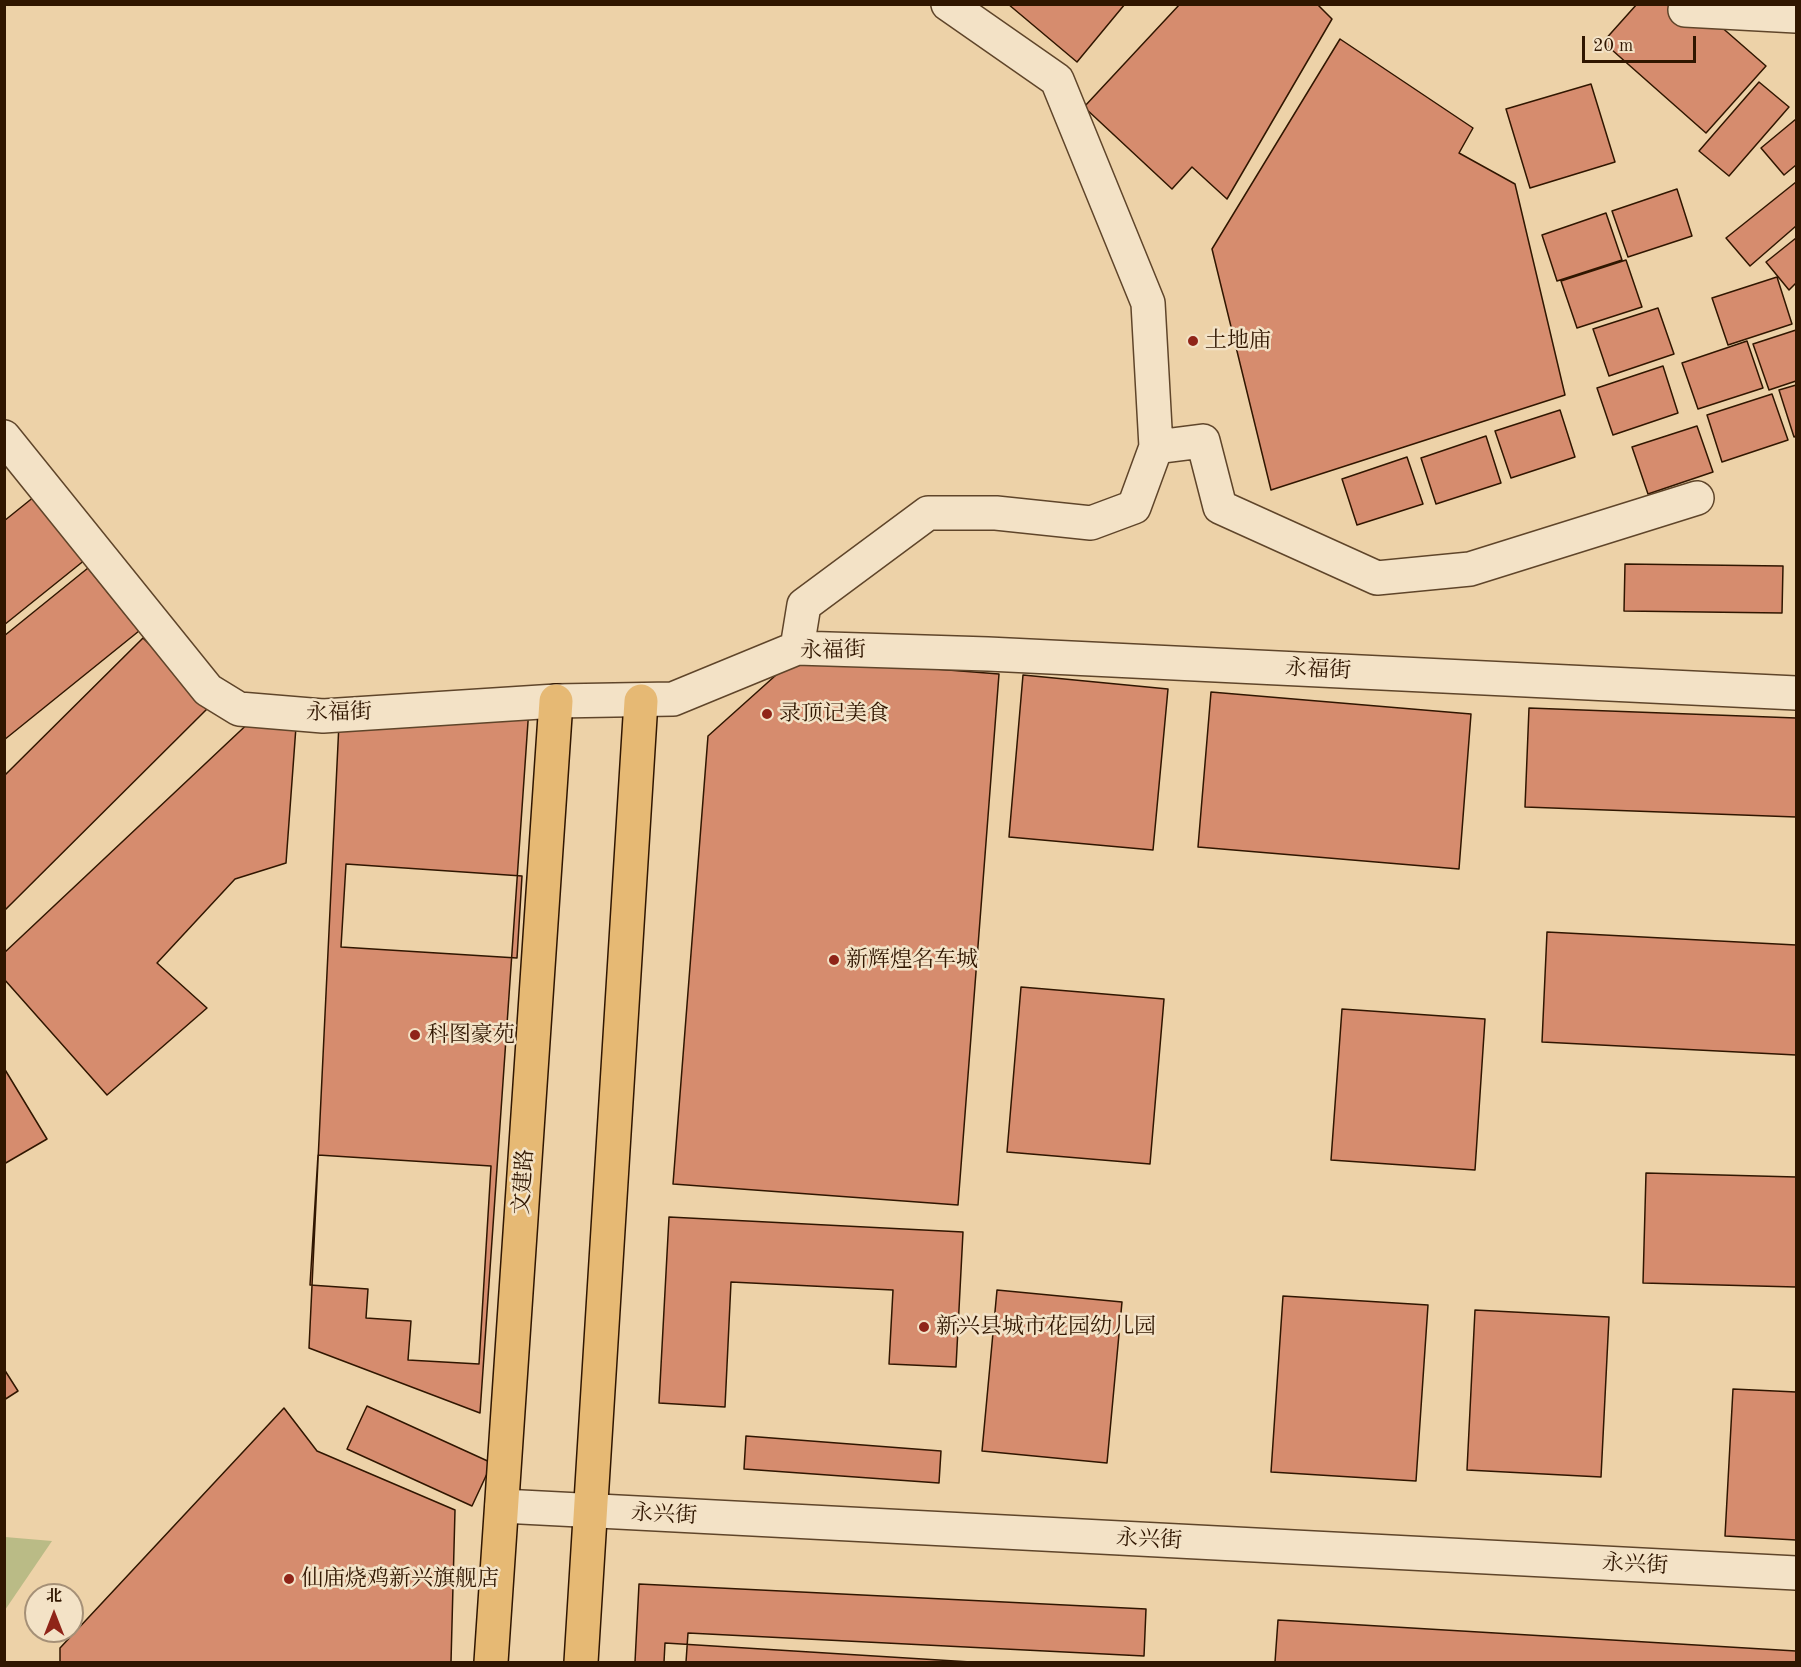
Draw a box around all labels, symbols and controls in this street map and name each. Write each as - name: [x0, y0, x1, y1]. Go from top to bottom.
- scale bar: [1585, 24, 1699, 62]
- text: 20 m: [1593, 37, 1633, 55]
- place label: 土地庙: [1205, 328, 1271, 354]
- marker: 土地庙: [1186, 334, 1200, 348]
- street label: 永福街: [800, 637, 866, 665]
- street label: 永福街: [1284, 655, 1352, 685]
- street label: 永福街: [306, 699, 372, 727]
- place label: 录顶记美食: [779, 701, 889, 727]
- marker: 录顶记美食: [760, 707, 774, 721]
- place label: 新辉煌名车城: [846, 947, 978, 973]
- marker: 新辉煌名车城: [827, 953, 841, 967]
- place label: 科图豪苑: [427, 1022, 515, 1048]
- marker: 科图豪苑: [408, 1028, 422, 1042]
- street label: 文建路: [509, 1148, 539, 1216]
- place label: 新兴县城市花园幼儿园: [936, 1314, 1156, 1340]
- marker: 新兴县城市花园幼儿园: [917, 1320, 931, 1334]
- street label: 永兴街: [630, 1500, 698, 1530]
- street label: 永兴街: [1115, 1525, 1183, 1555]
- street label: 永兴街: [1601, 1550, 1669, 1580]
- place label: 仙庙烧鸡新兴旗舰店: [301, 1566, 499, 1592]
- marker: 仙庙烧鸡新兴旗舰店: [282, 1572, 296, 1586]
- north arrow: [24, 1583, 84, 1643]
- text: 北: [46, 1589, 62, 1605]

